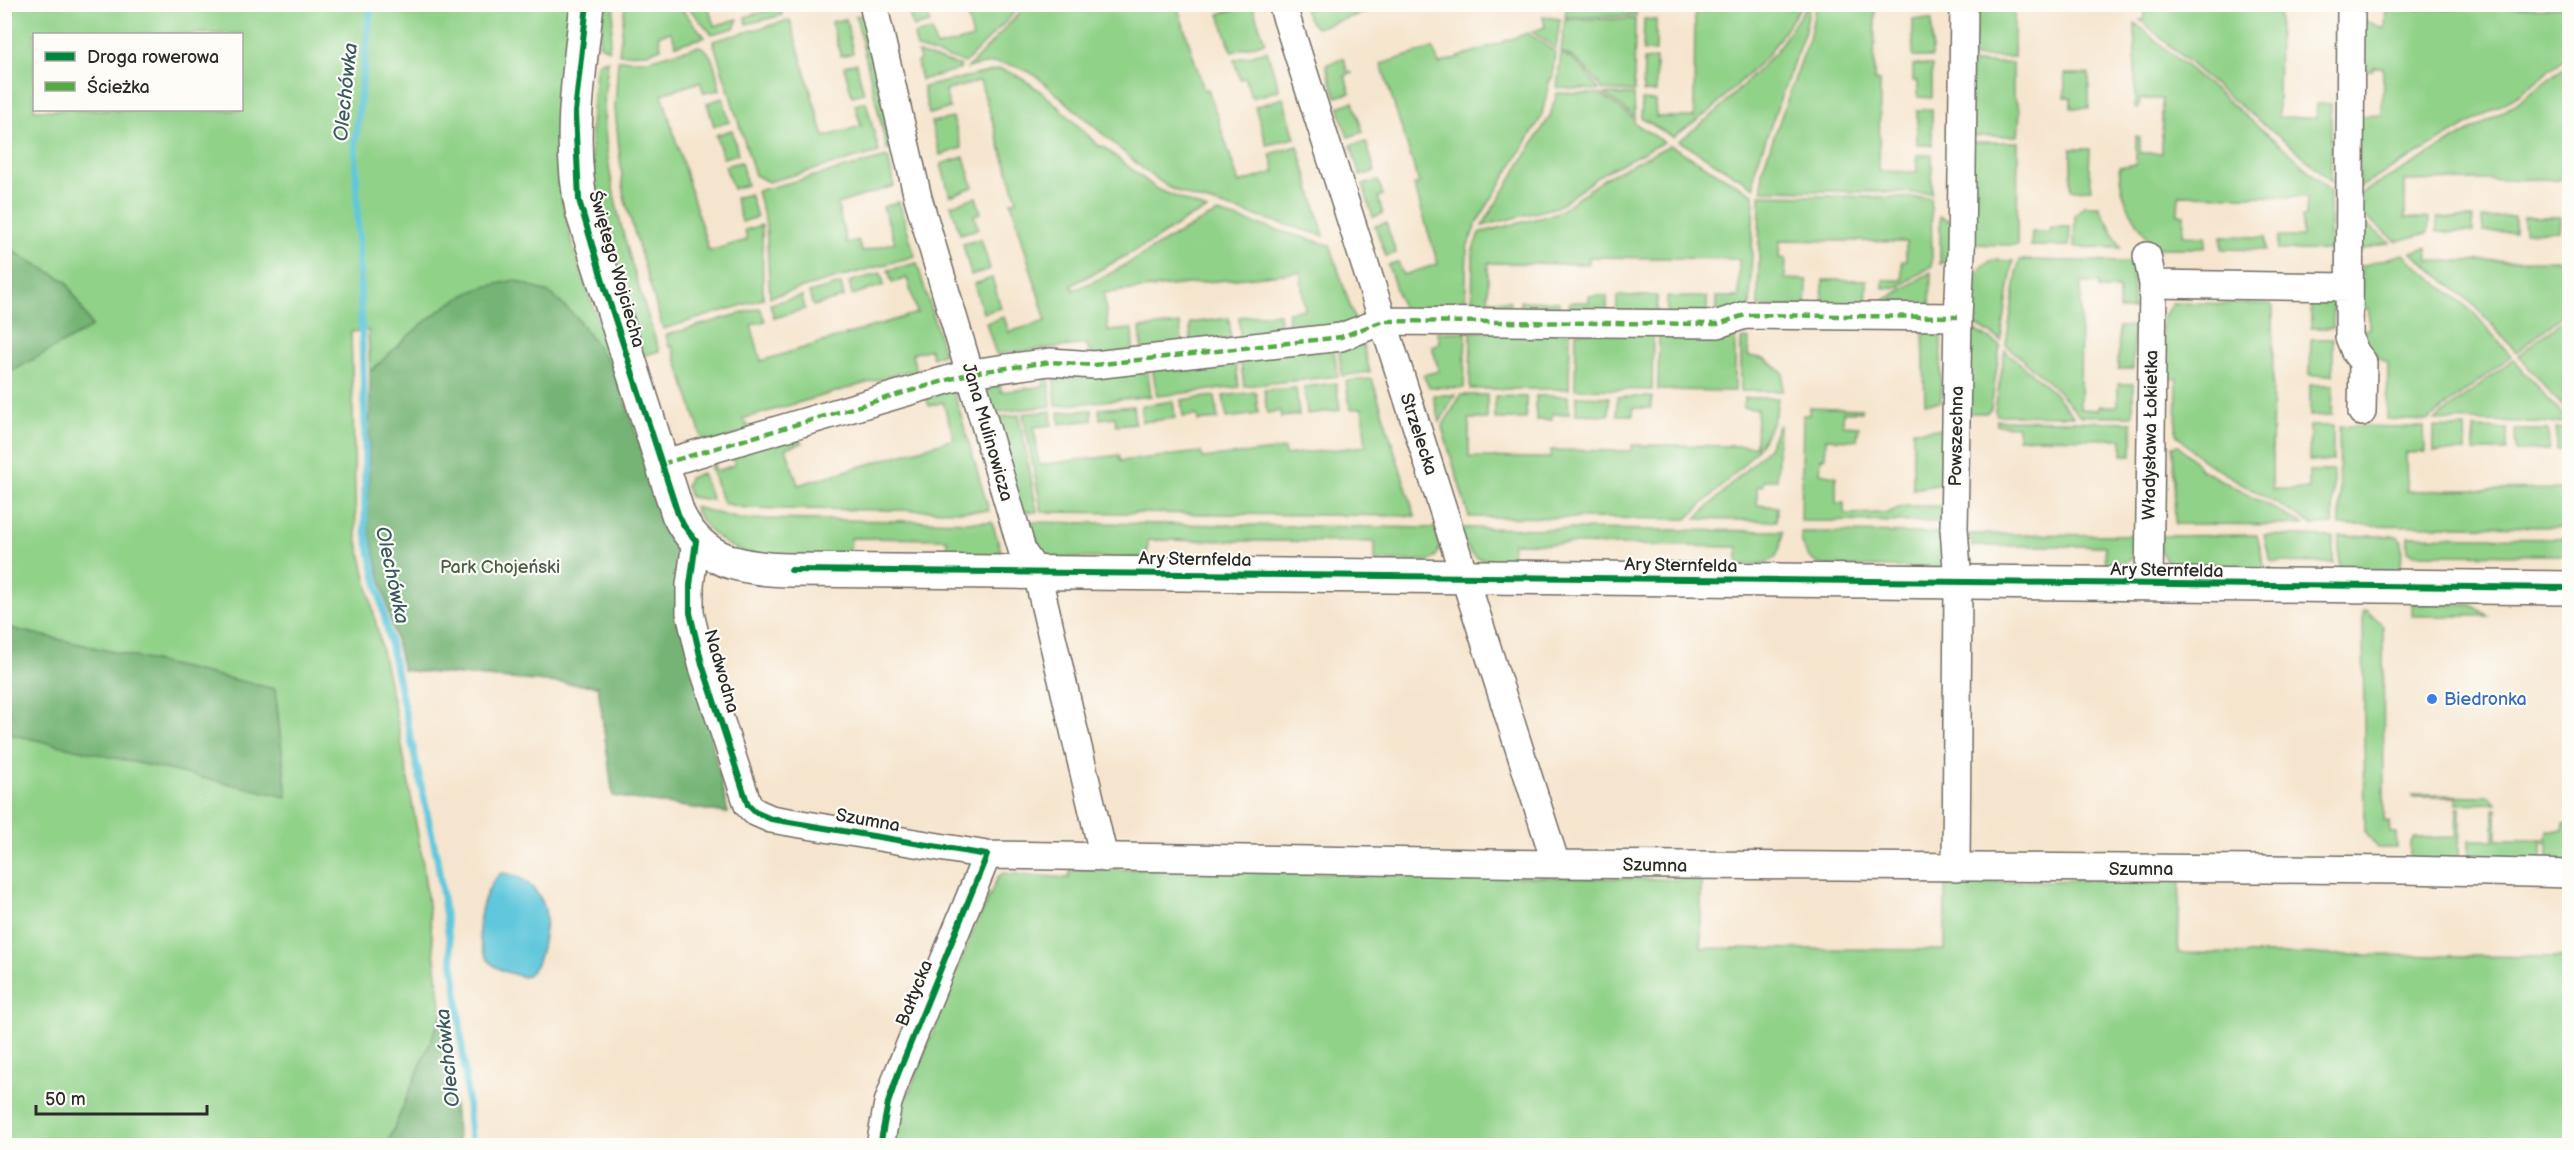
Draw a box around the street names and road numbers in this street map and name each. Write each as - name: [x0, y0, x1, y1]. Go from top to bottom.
- street label: Świętego Wojciecha: [584, 188, 651, 350]
- street label: Władysława Łokietka: [2139, 350, 2162, 520]
- street label: Jana Mulinowicza: [958, 361, 1017, 504]
- street label: Powszechna: [1945, 386, 1968, 486]
- street label: Strzelecka: [1395, 390, 1442, 478]
- street label: Ary Sternfelda: [1138, 548, 1252, 571]
- street label: Ary Sternfelda: [1624, 554, 1738, 577]
- street label: Ary Sternfelda: [2110, 559, 2224, 582]
- street label: Nadwodna: [700, 627, 743, 715]
- street label: Szumna: [834, 805, 902, 836]
- street label: Szumna: [1622, 854, 1688, 877]
- street label: Szumna: [2109, 859, 2173, 880]
- street label: Bałtycka: [892, 957, 937, 1029]

